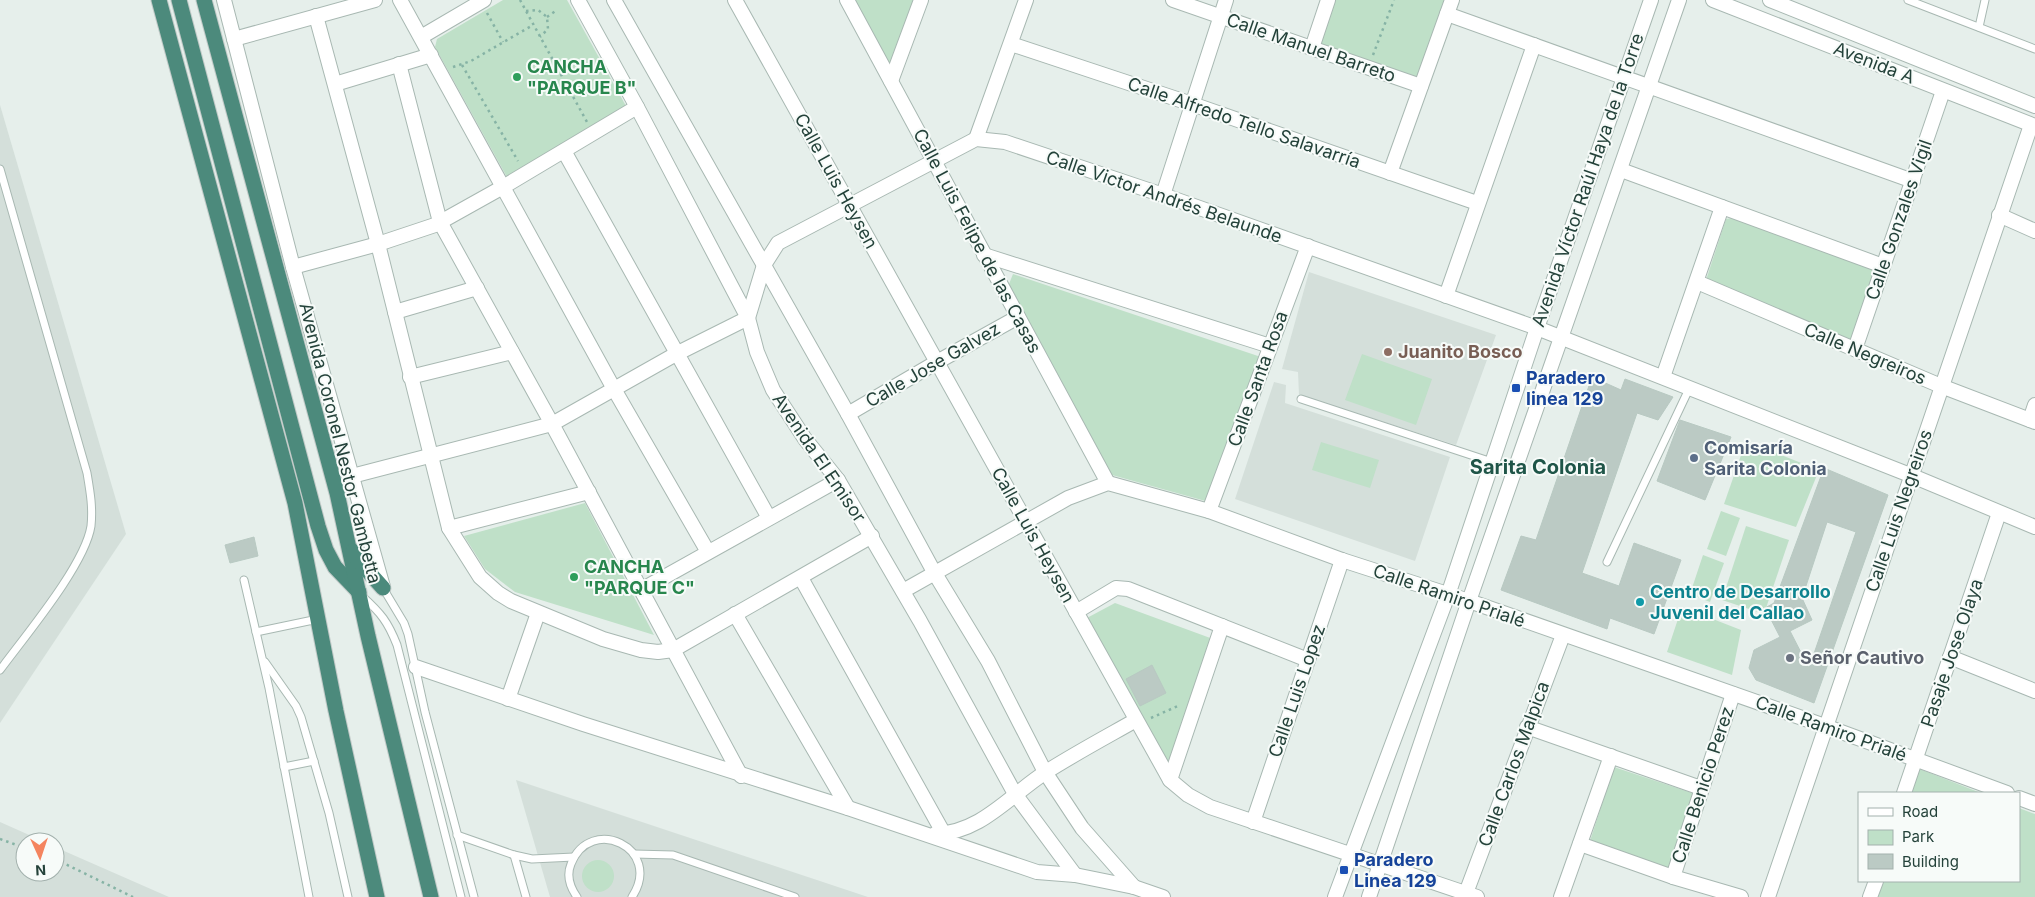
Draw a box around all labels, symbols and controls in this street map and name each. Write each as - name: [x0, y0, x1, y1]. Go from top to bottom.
- street label: Calle Manuel Barreto: [1224, 9, 1399, 86]
- street label: Avenida Víctor Raúl Haya de la Torre: [1527, 30, 1648, 329]
- street label: Avenida A: [1831, 37, 1918, 88]
- place label: CANCHA "PARQUE B": [527, 56, 637, 98]
- marker: CANCHA "PARQUE B": [511, 71, 523, 83]
- street label: Calle Alfredo Tello Salavarría: [1125, 73, 1363, 172]
- street label: Calle Luis Heysen: [791, 109, 882, 252]
- street label: Calle Luis Felipe de las Casas: [909, 125, 1046, 356]
- street label: Calle Gonzales Vigil: [1861, 137, 1936, 303]
- street label: Calle Victor Andrés Belaunde: [1043, 146, 1285, 247]
- street label: Avenida Coronel Nestor Gambetta: [295, 300, 386, 585]
- street label: Calle Santa Rosa: [1223, 308, 1292, 449]
- street label: Calle Jose Galvez: [862, 318, 1004, 412]
- street label: Calle Negreiros: [1801, 318, 1929, 389]
- place label: Juanito Bosco: [1398, 341, 1523, 362]
- marker: Juanito Bosco: [1382, 346, 1394, 358]
- place label: Paradero linea 129: [1526, 367, 1605, 409]
- marker: Paradero linea 129: [1510, 382, 1522, 394]
- street label: Avenida El Emisor: [769, 389, 870, 526]
- street label: Calle Luis Negreiros: [1861, 427, 1936, 595]
- place label: Comisaría Sarita Colonia: [1704, 437, 1827, 479]
- marker: Comisaría Sarita Colonia: [1688, 452, 1700, 464]
- district label: Sarita Colonia: [1470, 455, 1606, 479]
- street label: Calle Luis Heysen: [988, 463, 1079, 606]
- place label: CANCHA "PARQUE C": [584, 556, 695, 598]
- street label: Calle Ramiro Prialé: [1370, 560, 1528, 631]
- marker: CANCHA "PARQUE C": [568, 571, 580, 583]
- street label: Pasaje Jose Olaya: [1916, 576, 1987, 730]
- place label: Centro de Desarrollo Juvenil del Callao: [1650, 581, 1831, 623]
- marker: Centro de Desarrollo Juvenil del Callao: [1634, 596, 1646, 608]
- street label: Calle Luis Lopez: [1264, 621, 1329, 760]
- place label: Señor Cautivo: [1800, 647, 1924, 668]
- marker: Señor Cautivo: [1784, 652, 1796, 664]
- street label: Calle Carlos Malpica: [1474, 678, 1553, 849]
- street label: Calle Ramiro Prialé: [1753, 691, 1910, 766]
- street label: Calle Benicio Perez: [1667, 704, 1738, 866]
- legend: [1858, 792, 2020, 882]
- text: Road: [1902, 802, 1938, 821]
- text: Park: [1902, 827, 1935, 846]
- north arrow: [15, 832, 65, 882]
- place label: Paradero Linea 129: [1354, 849, 1437, 891]
- text: Building: [1902, 852, 1959, 871]
- text: N: [35, 862, 46, 879]
- marker: Paradero Linea 129: [1338, 864, 1350, 876]

